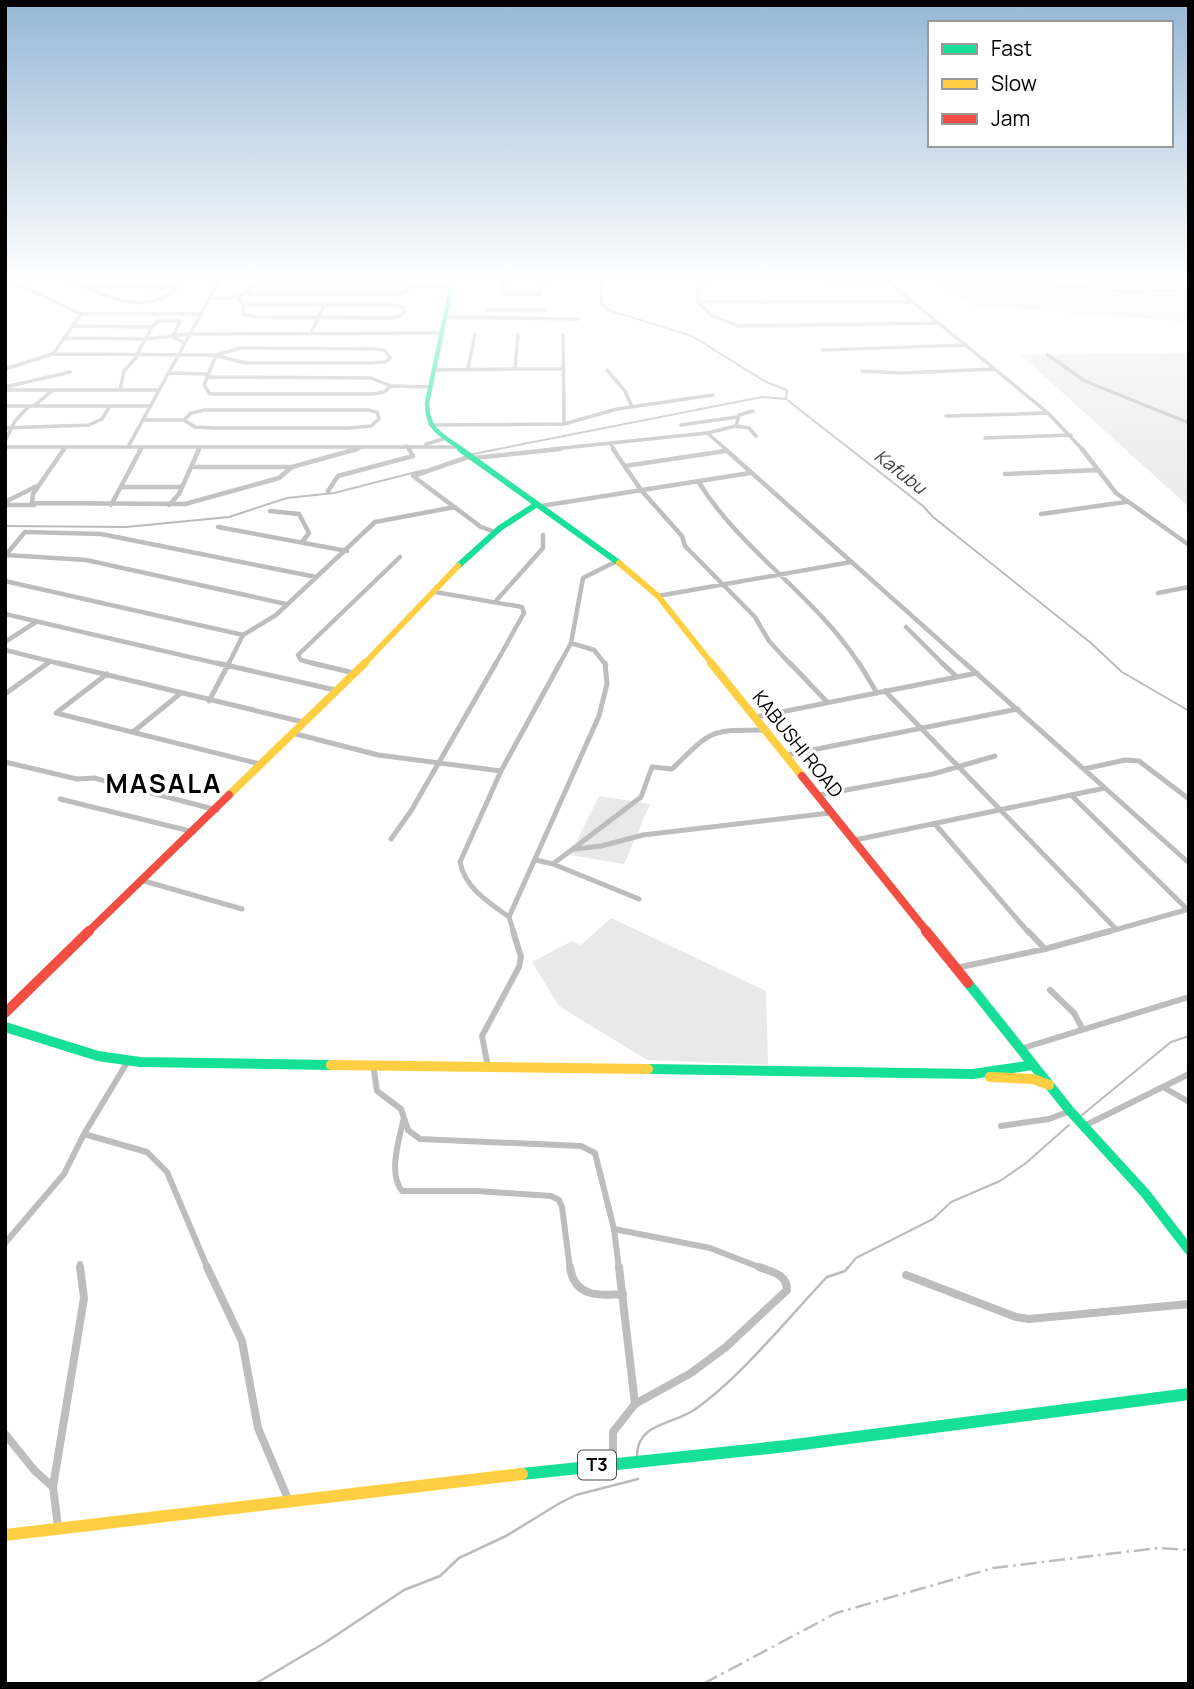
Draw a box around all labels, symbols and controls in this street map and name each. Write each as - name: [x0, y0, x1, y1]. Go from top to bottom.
- legend: [928, 21, 1173, 147]
- text: Fast: [991, 34, 1032, 62]
- text: Slow: [991, 69, 1037, 97]
- text: Jam: [991, 104, 1030, 132]
- water label: Kafubu: [870, 444, 932, 500]
- street label: KABUSHI ROAD: [747, 685, 849, 803]
- district label: MASALA: [106, 765, 222, 801]
- road number: T3: [578, 1450, 616, 1480]

